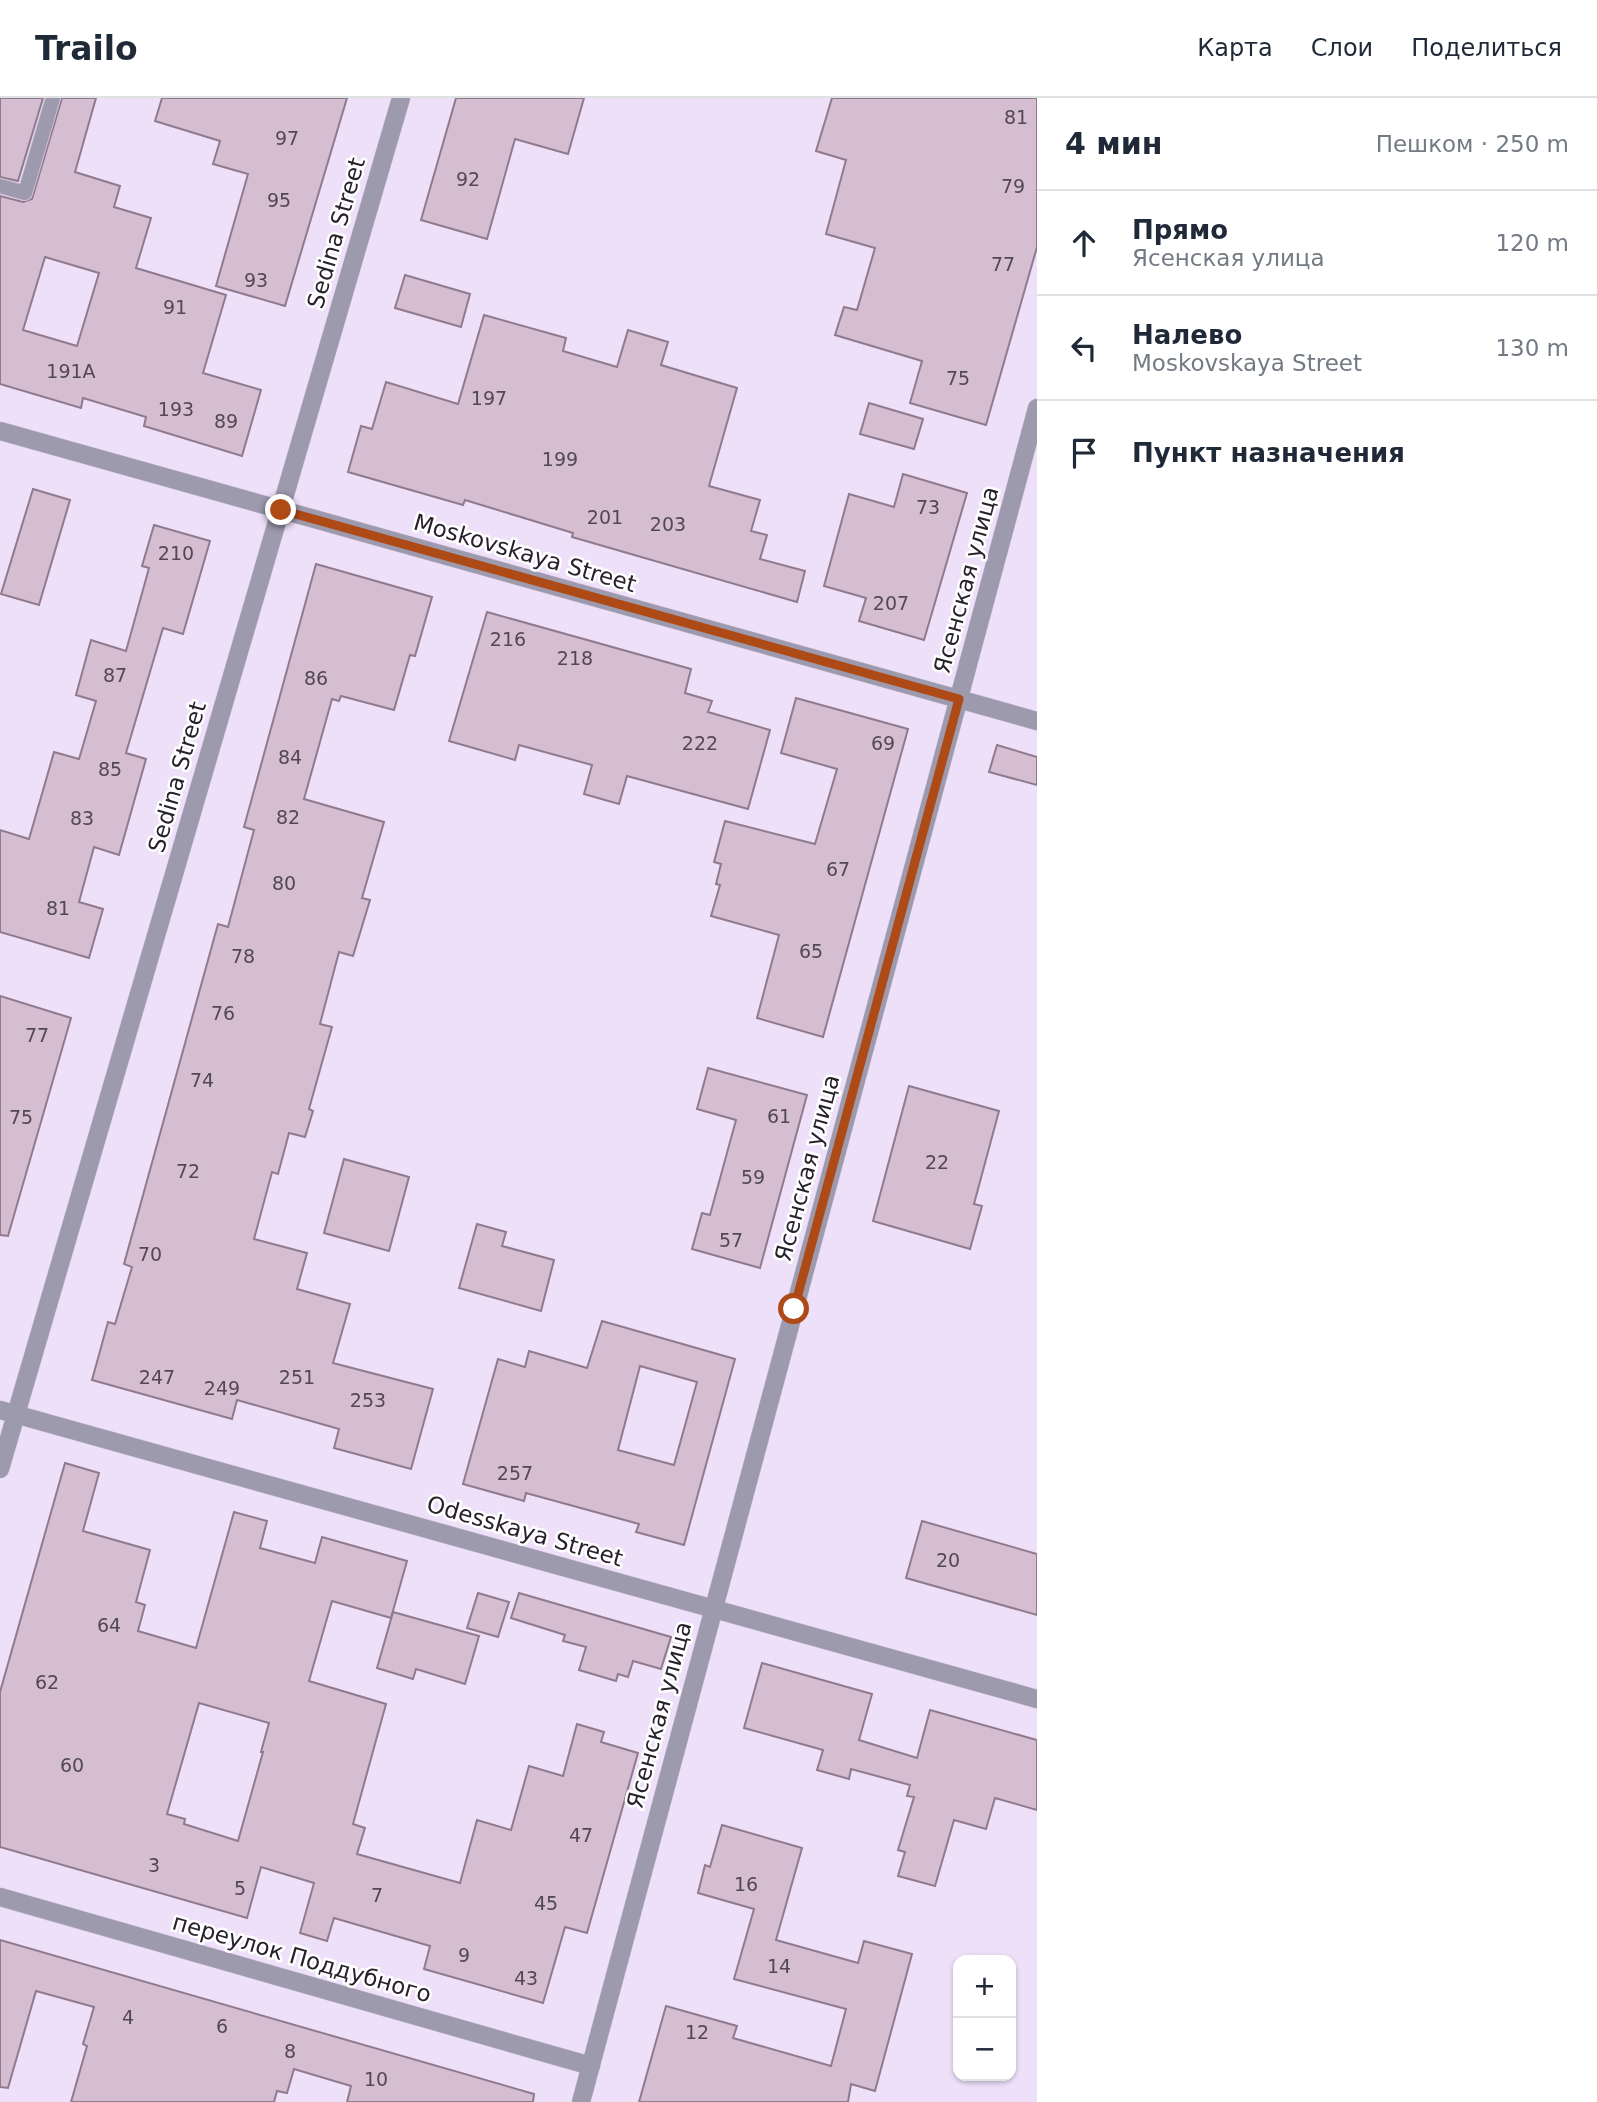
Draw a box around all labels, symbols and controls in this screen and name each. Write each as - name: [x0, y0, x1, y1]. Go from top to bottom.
- text: Trailo: [35, 29, 138, 68]
- text: Карта: [1197, 34, 1273, 62]
- text: Слои: [1311, 34, 1373, 62]
- text: Поделиться: [1411, 34, 1562, 62]
- house number: 81: [1004, 106, 1028, 128]
- text: 4 мин: [1065, 126, 1163, 161]
- house number: 97: [275, 127, 299, 149]
- text: Пешком · 250 m: [1376, 131, 1569, 157]
- street label: Sedina Street: [302, 155, 370, 311]
- house number: 92: [456, 168, 480, 190]
- house number: 79: [1001, 175, 1025, 197]
- house number: 95: [267, 189, 291, 211]
- text: Прямо: [1132, 215, 1228, 245]
- icon: ahead: [1065, 224, 1103, 262]
- text: 120 m: [1495, 230, 1569, 256]
- text: Ясенская улица: [1132, 245, 1325, 271]
- house number: 77: [991, 253, 1015, 275]
- house number: 93: [244, 269, 268, 291]
- house number: 91: [163, 296, 187, 318]
- text: Налево: [1132, 320, 1242, 350]
- icon: left: [1065, 329, 1103, 367]
- text: 130 m: [1495, 335, 1569, 361]
- text: Moskovskaya Street: [1132, 350, 1362, 376]
- house number: 191А: [46, 360, 96, 382]
- house number: 75: [946, 367, 970, 389]
- house number: 197: [471, 387, 507, 409]
- house number: 193: [158, 398, 194, 420]
- house number: 89: [214, 410, 238, 432]
- icon: arrive: [1065, 434, 1103, 472]
- text: Пункт назначения: [1132, 438, 1405, 468]
- house number: 199: [542, 448, 578, 470]
- street label: Ясенская улица: [929, 484, 1003, 676]
- route end: [265, 494, 296, 525]
- house number: 73: [916, 496, 940, 518]
- house number: 201: [587, 506, 623, 528]
- street label: Moskovskaya Street: [411, 509, 639, 597]
- house number: 203: [650, 513, 686, 535]
- house number: 210: [158, 542, 194, 564]
- house number: 207: [873, 592, 909, 614]
- house number: 216: [490, 628, 526, 650]
- house number: 218: [557, 647, 593, 669]
- house number: 87: [103, 664, 127, 686]
- house number: 86: [304, 667, 328, 689]
- street label: Sedina Street: [143, 699, 211, 855]
- house number: 222: [682, 732, 718, 754]
- house number: 69: [871, 732, 895, 754]
- house number: 84: [278, 746, 302, 768]
- house number: 85: [98, 758, 122, 780]
- house number: 82: [276, 806, 300, 828]
- house number: 83: [70, 807, 94, 829]
- house number: 67: [826, 858, 850, 880]
- house number: 80: [272, 872, 296, 894]
- house number: 81: [46, 897, 70, 919]
- house number: 65: [799, 940, 823, 962]
- house number: 78: [231, 945, 255, 967]
- house number: 76: [211, 1002, 235, 1024]
- house number: 77: [25, 1024, 49, 1046]
- house number: 74: [190, 1069, 214, 1091]
- street label: Ясенская улица: [770, 1072, 844, 1264]
- house number: 61: [767, 1105, 791, 1127]
- house number: 75: [9, 1106, 33, 1128]
- house number: 22: [925, 1151, 949, 1173]
- house number: 72: [176, 1160, 200, 1182]
- house number: 59: [741, 1166, 765, 1188]
- house number: 57: [719, 1229, 743, 1251]
- house number: 70: [138, 1243, 162, 1265]
- route start: [778, 1293, 809, 1324]
- house number: 247: [139, 1366, 175, 1388]
- house number: 251: [279, 1366, 315, 1388]
- house number: 249: [204, 1377, 240, 1399]
- house number: 253: [350, 1389, 386, 1411]
- house number: 257: [497, 1462, 533, 1484]
- street label: Odesskaya Street: [424, 1491, 626, 1571]
- house number: 20: [936, 1549, 960, 1571]
- house number: 64: [97, 1614, 121, 1636]
- street label: Ясенская улица: [622, 1619, 696, 1811]
- house number: 62: [35, 1671, 59, 1693]
- house number: 60: [60, 1754, 84, 1776]
- house number: 47: [569, 1824, 593, 1846]
- house number: 3: [148, 1854, 160, 1876]
- house number: 16: [734, 1873, 758, 1895]
- house number: 5: [234, 1877, 246, 1899]
- house number: 7: [371, 1884, 383, 1906]
- house number: 45: [534, 1892, 558, 1914]
- street label: переулок Поддубного: [170, 1909, 434, 2007]
- house number: 9: [458, 1944, 470, 1966]
- house number: 14: [767, 1955, 791, 1977]
- map controls: [953, 1955, 1016, 2081]
- button: +: [953, 1955, 1016, 2018]
- house number: 43: [514, 1967, 538, 1989]
- house number: 4: [122, 2006, 134, 2028]
- house number: 6: [216, 2015, 228, 2037]
- button: −: [953, 2018, 1016, 2081]
- house number: 12: [685, 2021, 709, 2043]
- house number: 8: [284, 2040, 296, 2062]
- house number: 10: [364, 2068, 388, 2090]

